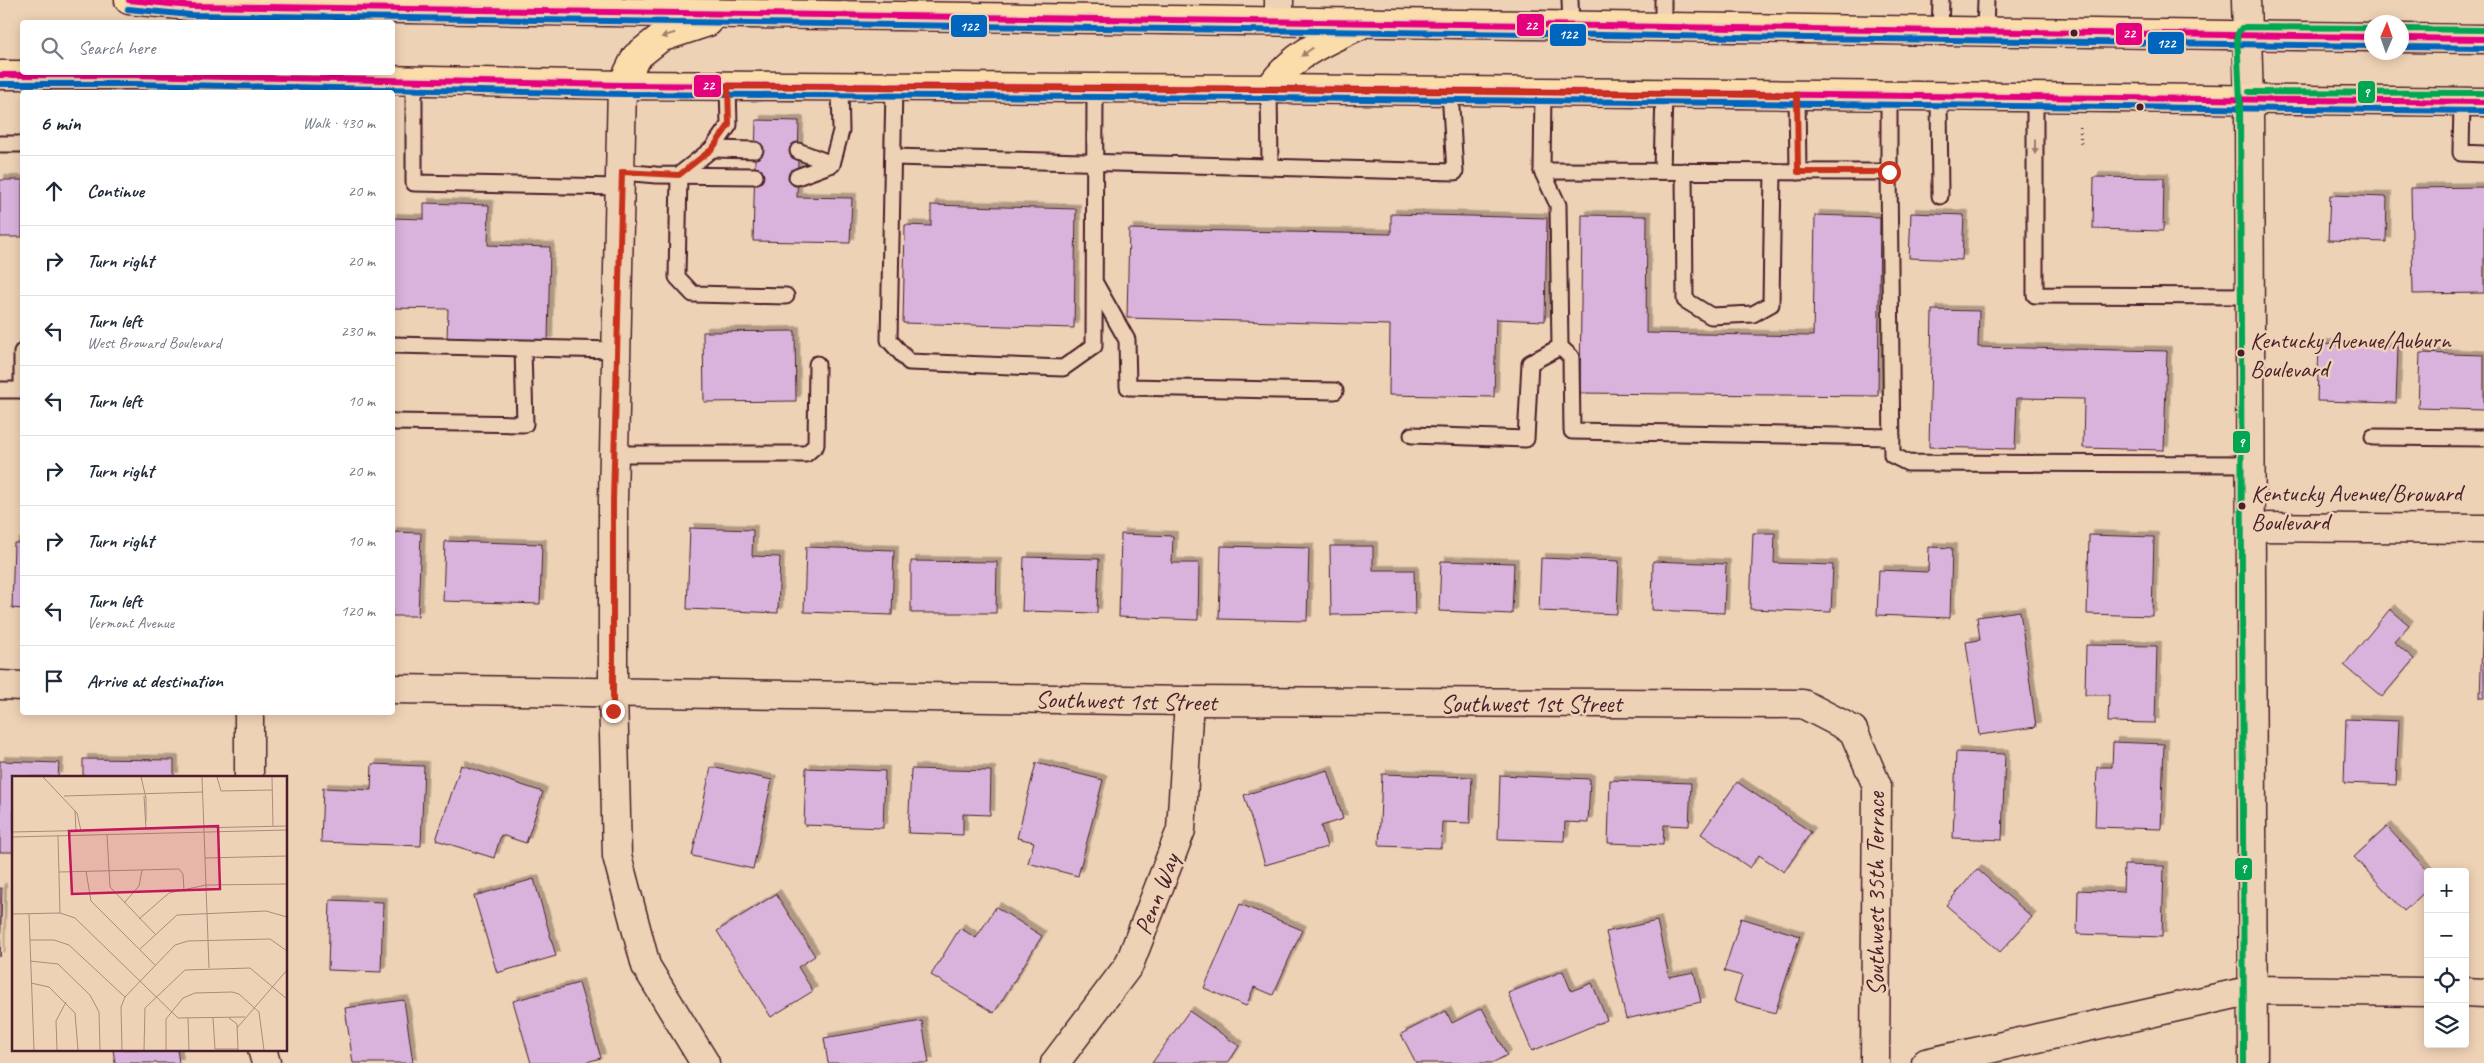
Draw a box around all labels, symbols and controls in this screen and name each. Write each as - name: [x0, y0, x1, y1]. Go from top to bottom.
- line badge: 22: [1516, 13, 1545, 37]
- line badge: 122: [950, 14, 988, 38]
- north arrow: [2364, 15, 2409, 60]
- text: 22: [1525, 17, 1539, 34]
- text: 122: [960, 18, 980, 35]
- search box: [20, 20, 395, 75]
- line badge: 22: [2115, 22, 2143, 46]
- line badge: 122: [1549, 23, 1587, 47]
- text: 22: [2123, 25, 2137, 42]
- text: 122: [1559, 26, 1579, 43]
- unlabelled marker: [2069, 28, 2079, 38]
- one-way arrow: [660, 31, 675, 39]
- line badge: 122: [2147, 31, 2185, 55]
- icon: search: [38, 34, 66, 62]
- text: 122: [2157, 35, 2177, 52]
- text: Search here: [78, 36, 155, 60]
- one-way arrow: [1300, 47, 1314, 57]
- line badge: 22: [693, 74, 722, 98]
- text: 22: [702, 77, 716, 94]
- line badge: 9: [2357, 80, 2376, 104]
- text: 9: [2363, 84, 2371, 101]
- unlabelled marker: [2135, 102, 2145, 112]
- text: 6 min: [40, 110, 81, 136]
- text: Walk · 430 m: [303, 113, 375, 133]
- one-way arrow: [2031, 139, 2039, 155]
- route start: [1878, 161, 1901, 184]
- icon: ahead: [40, 177, 68, 205]
- text: Continue: [87, 179, 144, 203]
- text: 20 m: [348, 181, 375, 201]
- icon: right: [40, 247, 68, 275]
- text: Turn right: [87, 249, 154, 273]
- text: 20 m: [348, 251, 375, 271]
- text: Turn left: [87, 309, 142, 333]
- icon: left: [40, 317, 68, 345]
- text: 230 m: [341, 321, 375, 341]
- place label: Kentucky Avenue/Auburn Boulevard: [2250, 325, 2452, 384]
- text: West Broward Boulevard: [87, 333, 221, 353]
- marker: Kentucky Avenue/Auburn Boulevard: [2236, 348, 2246, 358]
- icon: left: [40, 387, 68, 415]
- text: Turn left: [87, 389, 142, 413]
- text: 10 m: [348, 391, 375, 411]
- line badge: 9: [2232, 430, 2251, 454]
- text: 9: [2238, 434, 2246, 451]
- icon: right: [40, 457, 68, 485]
- text: Turn right: [87, 459, 154, 483]
- text: 20 m: [348, 461, 375, 481]
- place label: Kentucky Avenue/Broward Boulevard: [2251, 478, 2466, 537]
- marker: Kentucky Avenue/Broward Boulevard: [2237, 501, 2247, 511]
- icon: right: [40, 527, 68, 555]
- text: Turn right: [87, 529, 154, 553]
- text: 10 m: [348, 531, 375, 551]
- text: Turn left: [87, 589, 142, 613]
- icon: left: [40, 597, 68, 625]
- text: 120 m: [341, 601, 375, 621]
- text: Vermont Avenue: [87, 613, 174, 633]
- icon: arrive: [40, 667, 68, 695]
- text: Arrive at destination: [87, 669, 223, 693]
- street label: Southwest 1st Street: [1035, 683, 1220, 719]
- street label: Southwest 1st Street: [1440, 688, 1624, 720]
- route end: [602, 700, 625, 723]
- inset map: [12, 776, 288, 1050]
- street label: Southwest 35th Terrace: [1860, 790, 1892, 996]
- street label: Penn Way: [1127, 847, 1188, 939]
- line badge: 9: [2234, 857, 2253, 881]
- text: 9: [2240, 860, 2248, 877]
- map controls: [2424, 868, 2469, 1048]
- button: +: [2424, 868, 2469, 913]
- button: −: [2424, 913, 2469, 958]
- button: locate: [2424, 958, 2469, 1003]
- button: layers: [2424, 1003, 2469, 1048]

